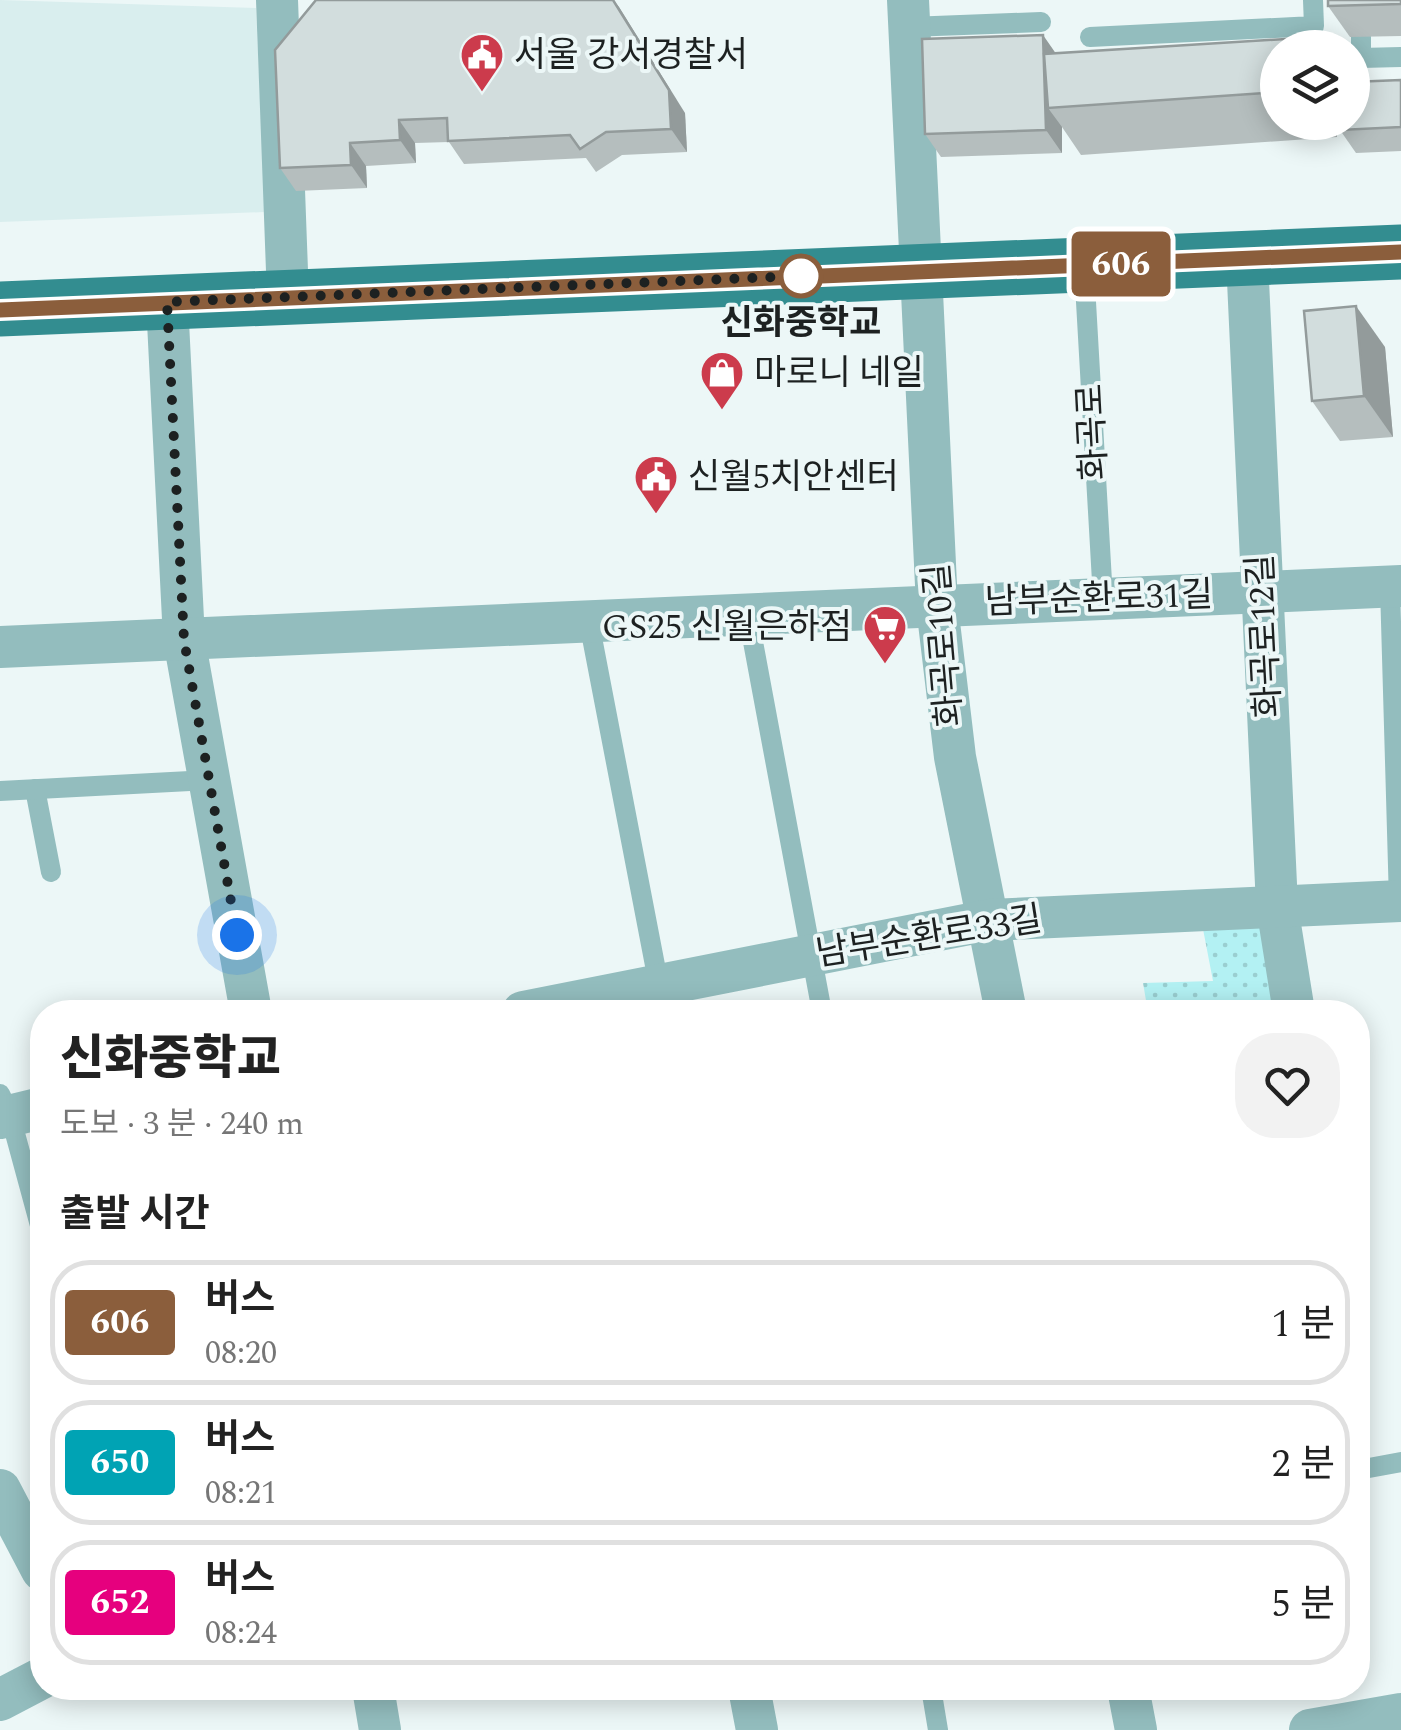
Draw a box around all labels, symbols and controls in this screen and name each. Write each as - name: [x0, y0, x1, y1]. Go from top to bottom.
- place label: 서울 강서경찰서: [514, 29, 748, 82]
- map controls: [1260, 30, 1370, 140]
- button: layers: [1260, 30, 1370, 140]
- public building icon: 서울 강서경찰서: [459, 32, 505, 93]
- line badge: 606: [1064, 232, 1178, 296]
- text: 606: [1092, 238, 1150, 291]
- marker: 신화중학교: [780, 255, 822, 297]
- place label: 신화중학교: [720, 297, 882, 350]
- place label: 마로니 네일: [754, 347, 924, 400]
- shop icon: 마로니 네일: [699, 350, 745, 411]
- street label: 화곡로: [1064, 382, 1122, 482]
- place label: 신월5치안센터: [688, 451, 899, 504]
- public building icon: 신월5치안센터: [633, 454, 679, 515]
- street label: 화곡로12길: [1234, 553, 1296, 719]
- street label: 화곡로10길: [910, 561, 978, 729]
- street label: 남부순환로31길: [984, 569, 1214, 629]
- place label: GS25 신월은하점: [602, 601, 852, 654]
- supermarket icon: GS25 신월은하점: [862, 604, 908, 665]
- street label: 남부순환로33길: [812, 893, 1046, 981]
- your location: [212, 910, 262, 960]
- text: 신화중학교: [60, 1023, 281, 1096]
- button: heart: [1235, 1033, 1340, 1138]
- text: 도보 · 3 분 · 240 m: [60, 1100, 304, 1149]
- text: 출발 시간: [60, 1186, 209, 1244]
- text: 버스: [205, 1271, 275, 1329]
- text: 606: [91, 1296, 149, 1349]
- text: 1 분: [1272, 1296, 1335, 1354]
- text: 08:20: [205, 1329, 277, 1378]
- text: 버스: [205, 1411, 275, 1469]
- text: 650: [91, 1436, 149, 1489]
- text: 2 분: [1272, 1436, 1335, 1494]
- text: 08:21: [205, 1469, 277, 1518]
- text: 버스: [205, 1551, 275, 1609]
- text: 652: [91, 1576, 149, 1629]
- text: 5 분: [1272, 1576, 1335, 1634]
- text: 08:24: [205, 1609, 277, 1658]

